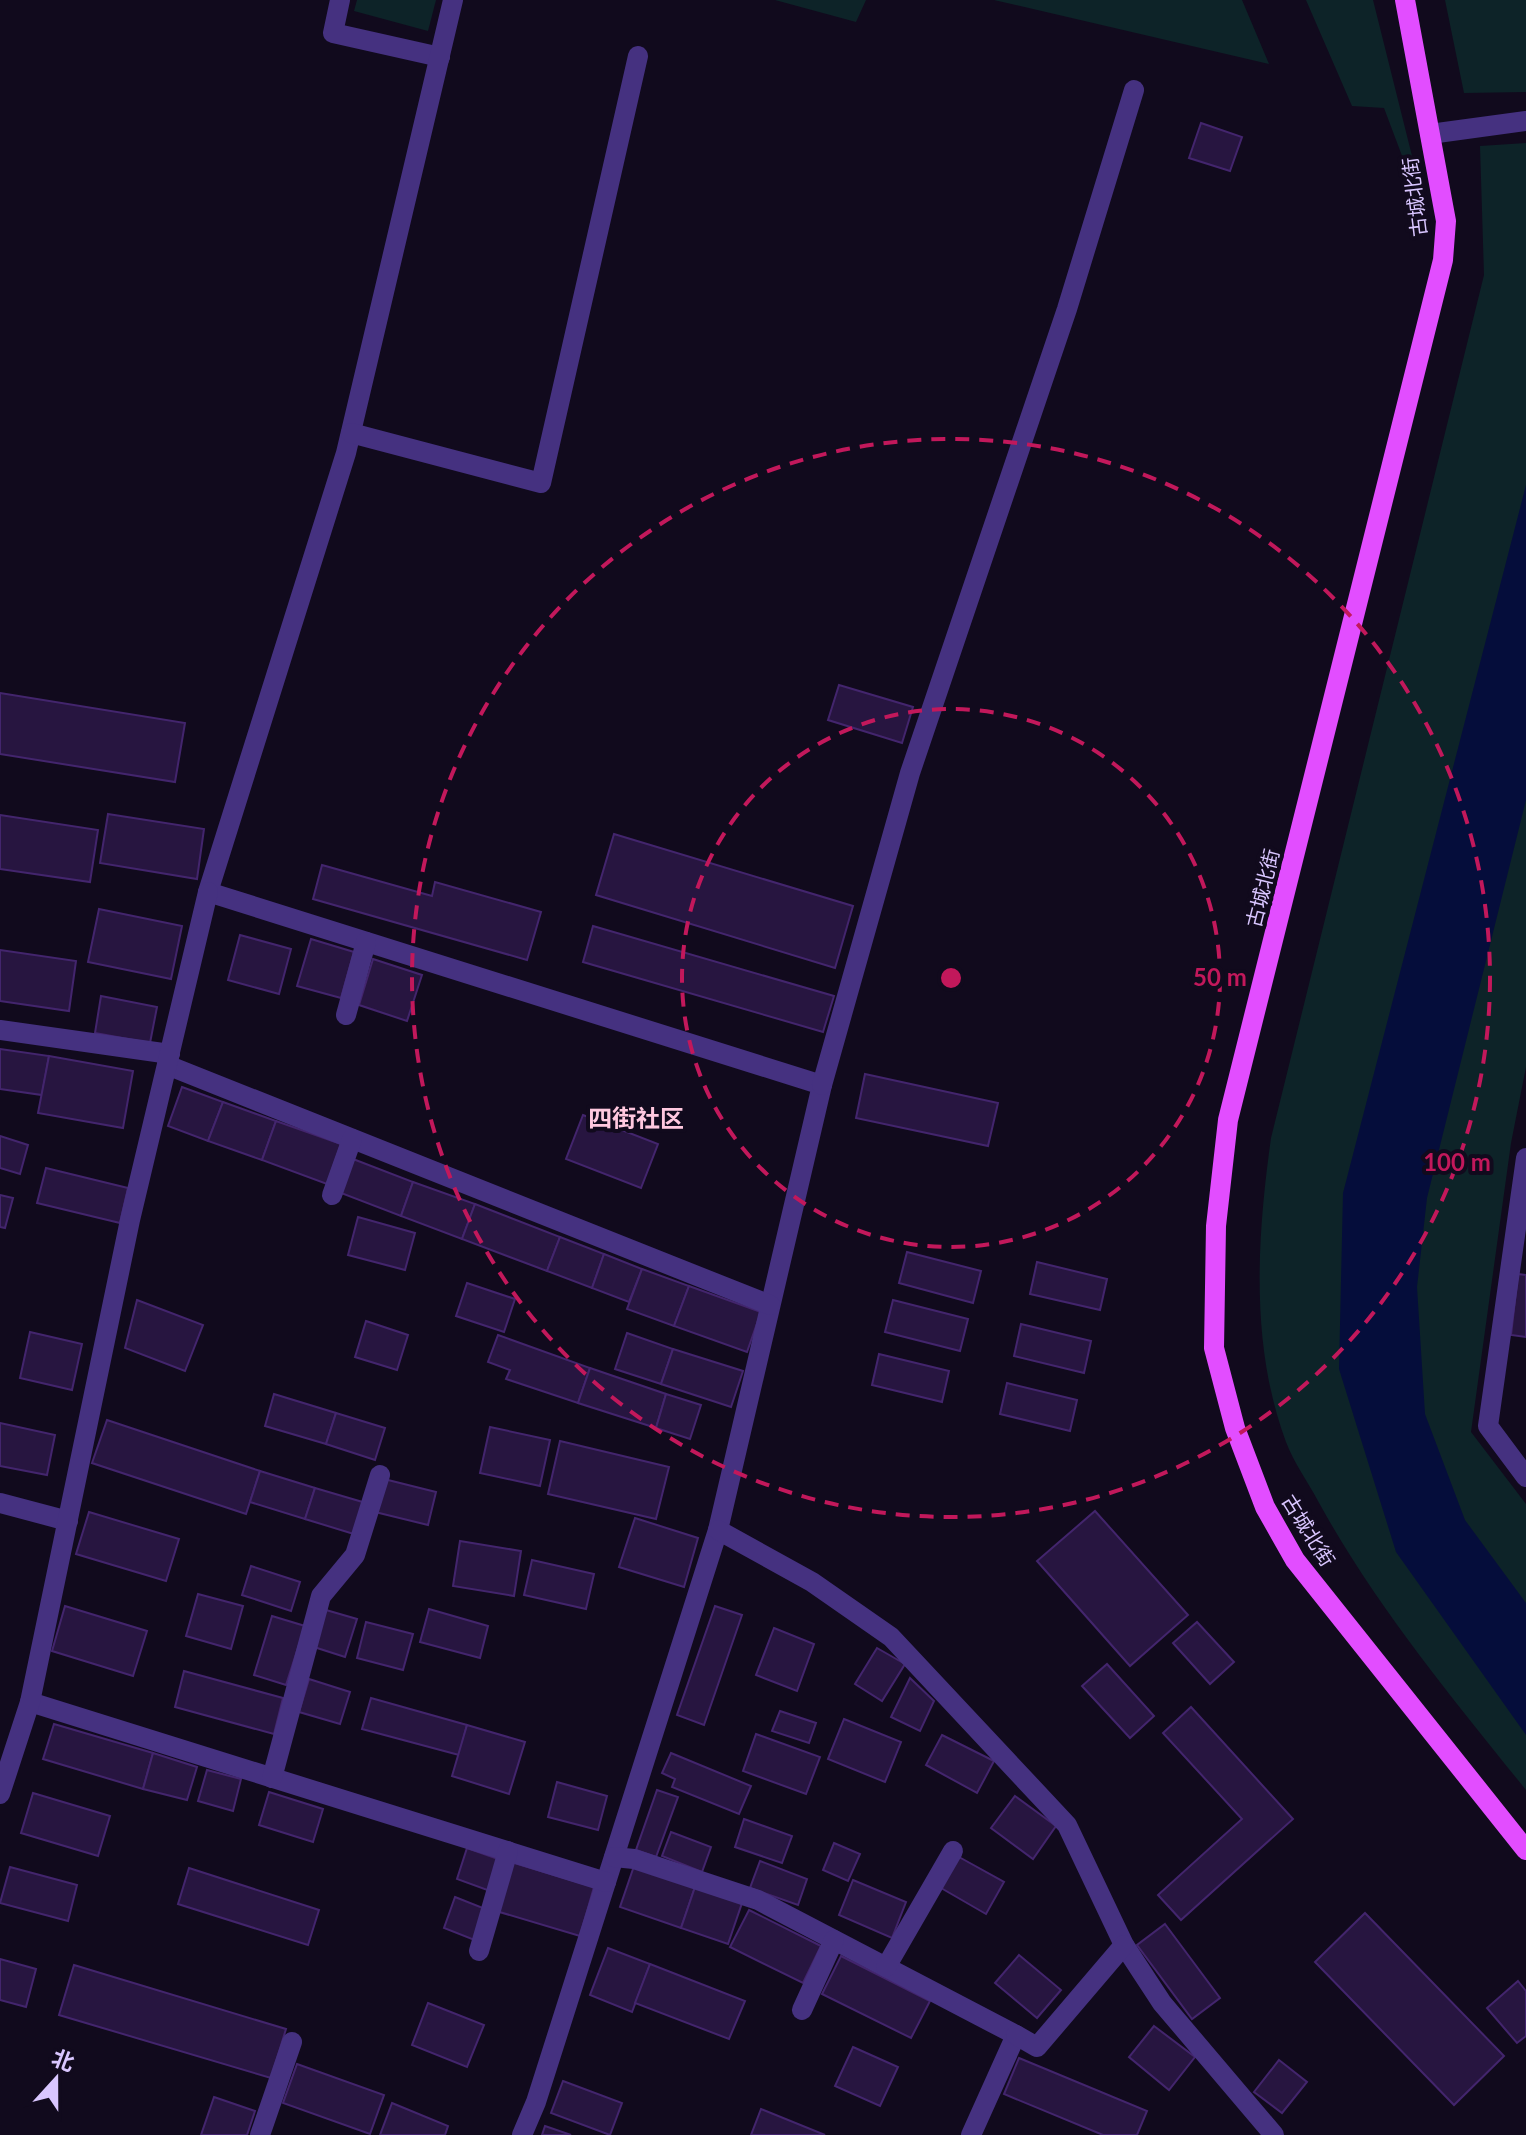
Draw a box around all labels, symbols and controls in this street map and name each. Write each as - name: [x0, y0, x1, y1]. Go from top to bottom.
- street label: 古城北街: [1397, 156, 1431, 238]
- street label: 古城北街: [1241, 846, 1283, 930]
- text: 50 m: [1193, 962, 1247, 991]
- centre of rings: [937, 964, 965, 992]
- district label: 四街社区: [588, 1103, 684, 1132]
- text: 100 m: [1423, 1147, 1491, 1176]
- street label: 古城北街: [1278, 1490, 1340, 1570]
- north arrow: [16, 2039, 96, 2119]
- text: 北: [48, 2043, 78, 2076]

